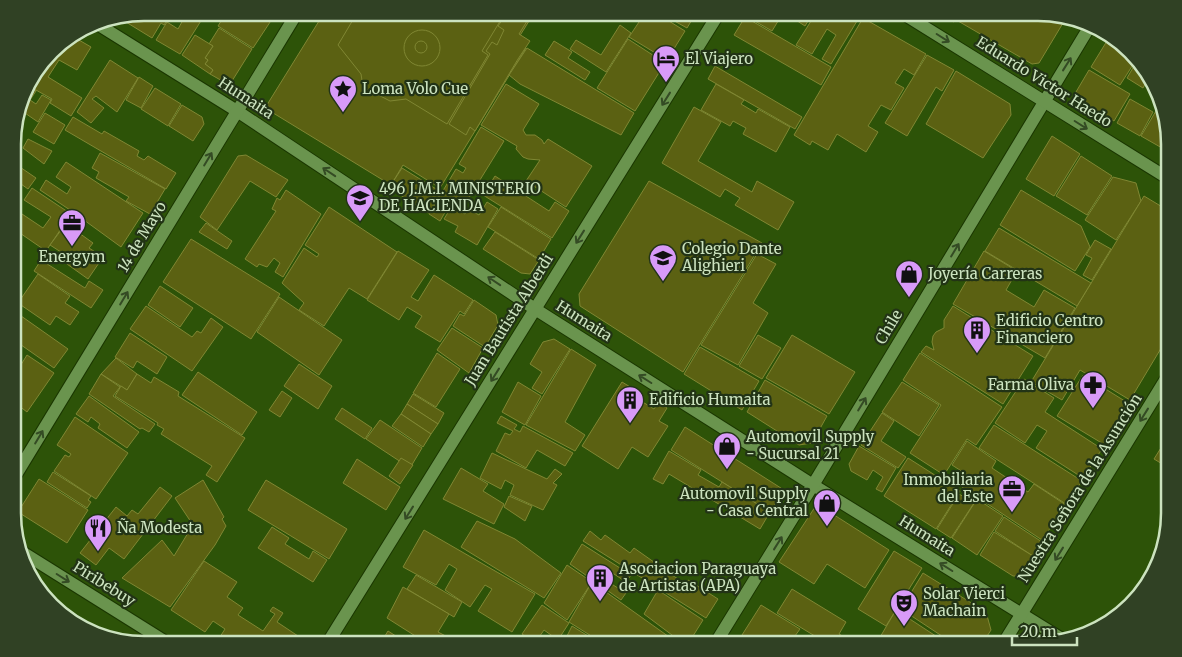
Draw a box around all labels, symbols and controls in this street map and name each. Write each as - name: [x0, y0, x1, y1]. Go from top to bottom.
- street label: Eduardo Victor Haedo: [973, 32, 1116, 131]
- one-way arrow: [936, 34, 950, 44]
- hotel icon: El Viajero: [651, 44, 681, 83]
- place label: El Viajero: [685, 49, 753, 68]
- one-way arrow: [1063, 57, 1073, 71]
- street label: Humaita: [215, 73, 278, 123]
- place icon: Loma Volo Cue: [328, 74, 358, 113]
- place label: Loma Volo Cue: [362, 79, 468, 98]
- one-way arrow: [661, 91, 671, 105]
- one-way arrow: [1074, 120, 1088, 130]
- one-way arrow: [203, 152, 214, 166]
- one-way arrow: [323, 167, 337, 177]
- place label: 496 J.M.I. MINISTERIO DE HACIENDA: [379, 179, 541, 215]
- school or university icon: 496 J.M.I. MINISTERIO DE HACIENDA: [345, 183, 375, 222]
- street label: 14 de Mayo: [113, 198, 170, 276]
- office icon: Energym: [57, 208, 87, 247]
- one-way arrow: [575, 229, 585, 243]
- place label: Colegio Dante Alighieri: [681, 239, 782, 275]
- school or university icon: Colegio Dante Alighieri: [648, 243, 678, 282]
- one-way arrow: [950, 244, 960, 258]
- place label: Energym: [39, 247, 105, 266]
- street label: Juan Bautista Alberdi: [460, 250, 557, 390]
- shop icon: Joyería Carreras: [894, 259, 924, 298]
- place label: Joyería Carreras: [927, 264, 1042, 283]
- one-way arrow: [487, 276, 501, 286]
- one-way arrow: [119, 291, 129, 305]
- street label: Humaita: [553, 296, 616, 345]
- street label: Chile: [871, 306, 906, 347]
- place label: Ediﬁcio Centro Financiero: [996, 311, 1103, 347]
- building icon: Ediﬁcio Centro Financiero: [962, 315, 992, 354]
- one-way arrow: [489, 367, 499, 381]
- pharmacy icon: Farma Oliva: [1078, 370, 1108, 409]
- one-way arrow: [638, 373, 652, 384]
- place label: Farma Oliva: [988, 375, 1074, 394]
- building icon: Edificio Humaita: [615, 385, 645, 424]
- place label: Edificio Humaita: [649, 390, 771, 409]
- street label: Nuestra Señora de la Asunción: [1014, 390, 1146, 586]
- one-way arrow: [858, 398, 868, 412]
- one-way arrow: [1138, 408, 1148, 422]
- place label: Automovil Supply - Sucursal 21: [745, 427, 875, 463]
- one-way arrow: [34, 430, 44, 444]
- shop icon: Automovil Supply - Sucursal 21: [712, 431, 742, 470]
- place label: Inmobiliaria del Este: [903, 470, 993, 506]
- office icon: Inmobiliaria del Este: [997, 474, 1027, 513]
- place label: Automovil Supply - Casa Central: [679, 484, 808, 520]
- shop icon: Automovil Supply - Casa Central: [812, 488, 842, 527]
- one-way arrow: [403, 505, 413, 519]
- street label: Humaita: [896, 511, 959, 560]
- restaurant icon: Ña Modesta: [83, 513, 113, 552]
- place label: Ña Modesta: [117, 518, 202, 537]
- one-way arrow: [773, 537, 783, 551]
- one-way arrow: [1053, 546, 1063, 560]
- street label: Piribebuy: [70, 557, 139, 610]
- place label: Asociacion Paraguaya de Artistas (APA): [618, 559, 776, 595]
- one-way arrow: [939, 562, 953, 572]
- building icon: Asociacion Paraguaya de Artistas (APA): [585, 563, 615, 602]
- one-way arrow: [56, 573, 70, 583]
- place label: Solar Vierci Machain: [923, 584, 1005, 620]
- theatre icon: Solar Vierci Machain: [889, 588, 919, 627]
- scale bar: [1012, 614, 1077, 646]
- text: 20 m: [1020, 622, 1057, 641]

